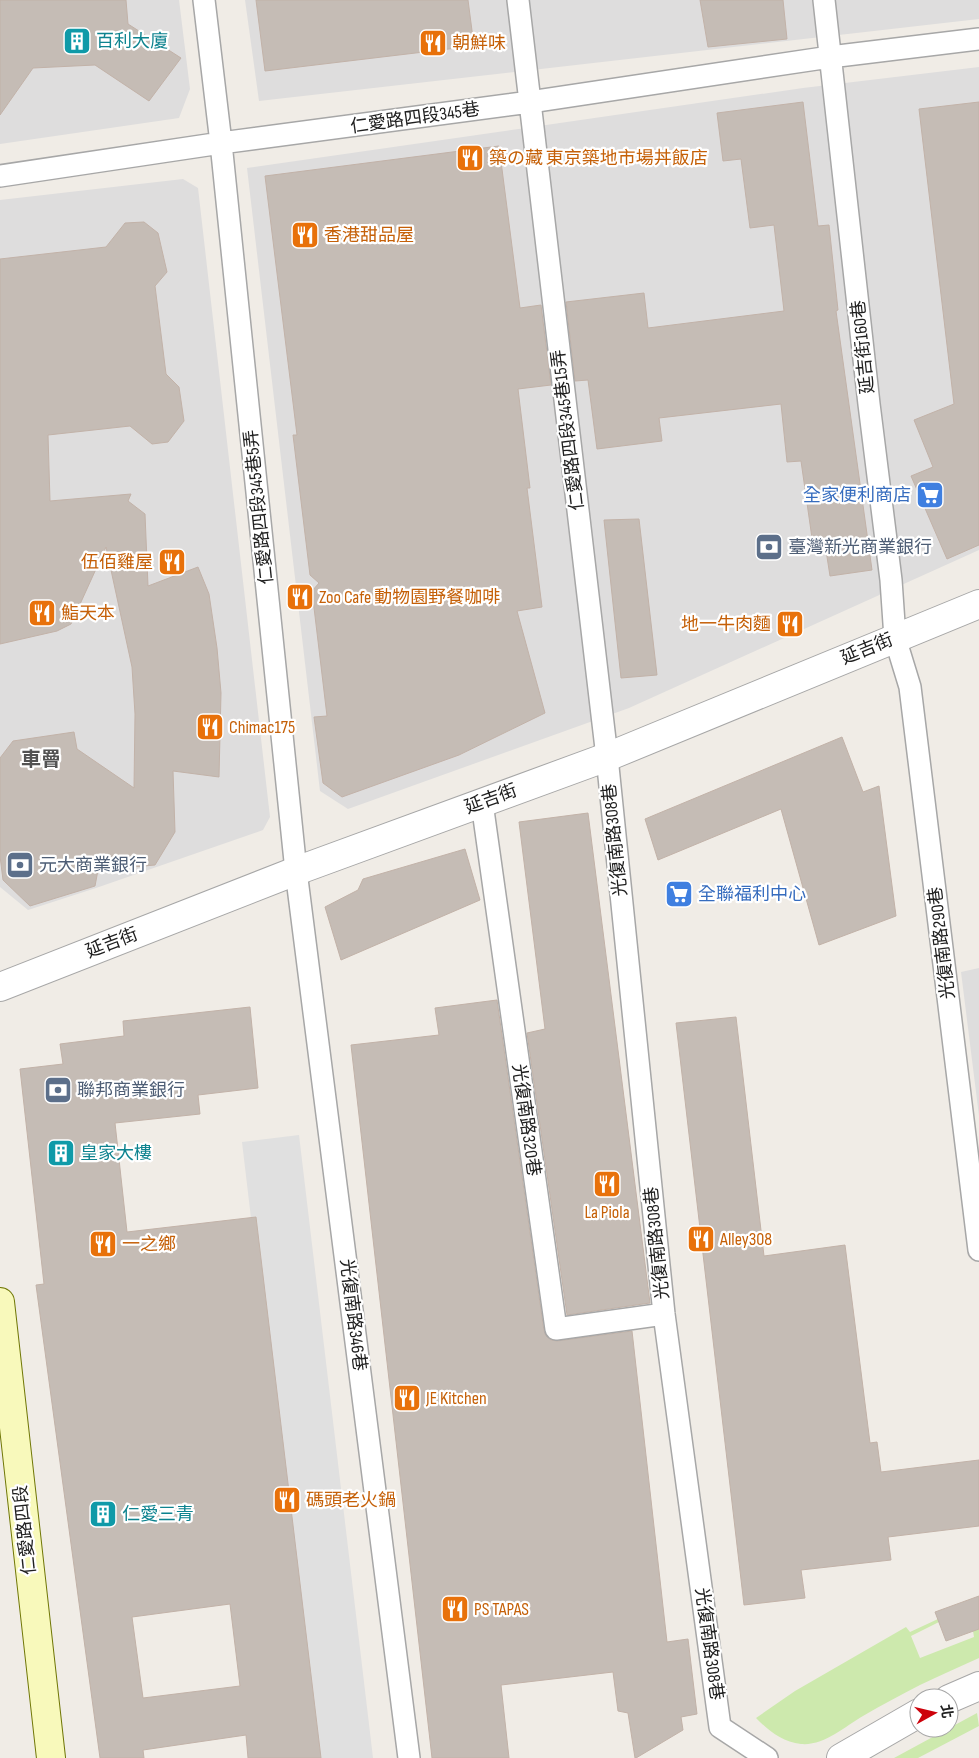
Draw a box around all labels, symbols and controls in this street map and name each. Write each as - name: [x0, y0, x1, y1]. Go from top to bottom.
- building icon: 百利大廈: [62, 26, 92, 56]
- restaurant icon: 朝鮮味: [418, 28, 448, 58]
- place label: 百利大廈: [96, 31, 168, 52]
- place label: 朝鮮味: [452, 33, 506, 54]
- street label: 仁愛路四段345巷: [349, 99, 481, 137]
- restaurant icon: 築の藏 東京築地市場丼飯店: [455, 143, 485, 173]
- place label: 築の藏 東京築地市場丼飯店: [489, 148, 708, 169]
- restaurant icon: 香港甜品屋: [290, 220, 320, 250]
- place label: 香港甜品屋: [324, 225, 414, 246]
- street label: 延吉街160巷: [848, 299, 878, 395]
- street label: 仁愛路四段345巷15弄: [548, 348, 588, 512]
- street label: 仁愛路四段345巷5弄: [240, 429, 278, 585]
- supermarket icon: 全家便利商店: [915, 480, 945, 510]
- place label: 全家便利商店: [803, 485, 911, 506]
- bank icon: 臺灣新光商業銀行: [754, 532, 784, 562]
- place label: 臺灣新光商業銀行: [788, 537, 932, 558]
- restaurant icon: 伍佰雞屋: [157, 547, 187, 577]
- place label: 伍佰雞屋: [81, 552, 153, 573]
- restaurant icon: Zoo Cafe 動物園野餐咖啡: [285, 582, 315, 612]
- place label: Zoo Cafe 動物園野餐咖啡: [319, 587, 500, 608]
- restaurant icon: 鮨天本: [27, 598, 57, 628]
- place label: 鮨天本: [61, 603, 115, 624]
- restaurant icon: 地一牛肉麵: [775, 609, 805, 639]
- place label: 地一牛肉麵: [681, 614, 771, 635]
- street label: 延吉街: [838, 629, 896, 669]
- restaurant icon: Chimac175: [195, 712, 225, 742]
- place label: Chimac175: [229, 717, 295, 738]
- district label: 車罾: [21, 748, 61, 772]
- street label: 延吉街: [462, 780, 520, 818]
- street label: 光復南路308巷: [599, 782, 631, 898]
- bank icon: 元大商業銀行: [5, 850, 35, 880]
- place label: 元大商業銀行: [39, 855, 147, 876]
- supermarket icon: 全聯福利中心: [664, 879, 694, 909]
- place label: 全聯福利中心: [698, 884, 806, 905]
- street label: 光復南路290巷: [925, 885, 959, 1001]
- street label: 延吉街: [83, 924, 141, 962]
- street label: 光復南路320巷: [508, 1063, 544, 1177]
- bank icon: 聯邦商業銀行: [43, 1075, 73, 1105]
- place label: 聯邦商業銀行: [77, 1080, 185, 1101]
- building icon: 皇家大樓: [46, 1138, 76, 1168]
- place label: 皇家大樓: [80, 1143, 152, 1164]
- restaurant icon: La Piola: [592, 1169, 622, 1199]
- street label: 光復南路308巷: [641, 1185, 673, 1301]
- place label: La Piola: [584, 1202, 630, 1223]
- restaurant icon: Alley308: [686, 1224, 716, 1254]
- restaurant icon: 一之鄉: [88, 1229, 118, 1259]
- place label: Alley308: [719, 1229, 772, 1250]
- place label: 一之鄉: [122, 1234, 176, 1255]
- street label: 光復南路346巷: [336, 1258, 370, 1372]
- restaurant icon: JE Kitchen: [392, 1383, 422, 1413]
- place label: JE Kitchen: [425, 1388, 487, 1409]
- street label: 仁愛路四段: [10, 1484, 40, 1576]
- restaurant icon: 碼頭老火鍋: [272, 1485, 302, 1515]
- place label: 碼頭老火鍋: [306, 1490, 396, 1511]
- building icon: 仁愛三青: [88, 1499, 118, 1529]
- place label: 仁愛三青: [122, 1504, 194, 1525]
- street label: 光復南路308巷: [691, 1586, 727, 1702]
- restaurant icon: PS TAPAS: [440, 1594, 470, 1624]
- place label: PS TAPAS: [474, 1599, 529, 1620]
- north arrow: [909, 1688, 959, 1738]
- text: 北: [937, 1703, 956, 1719]

